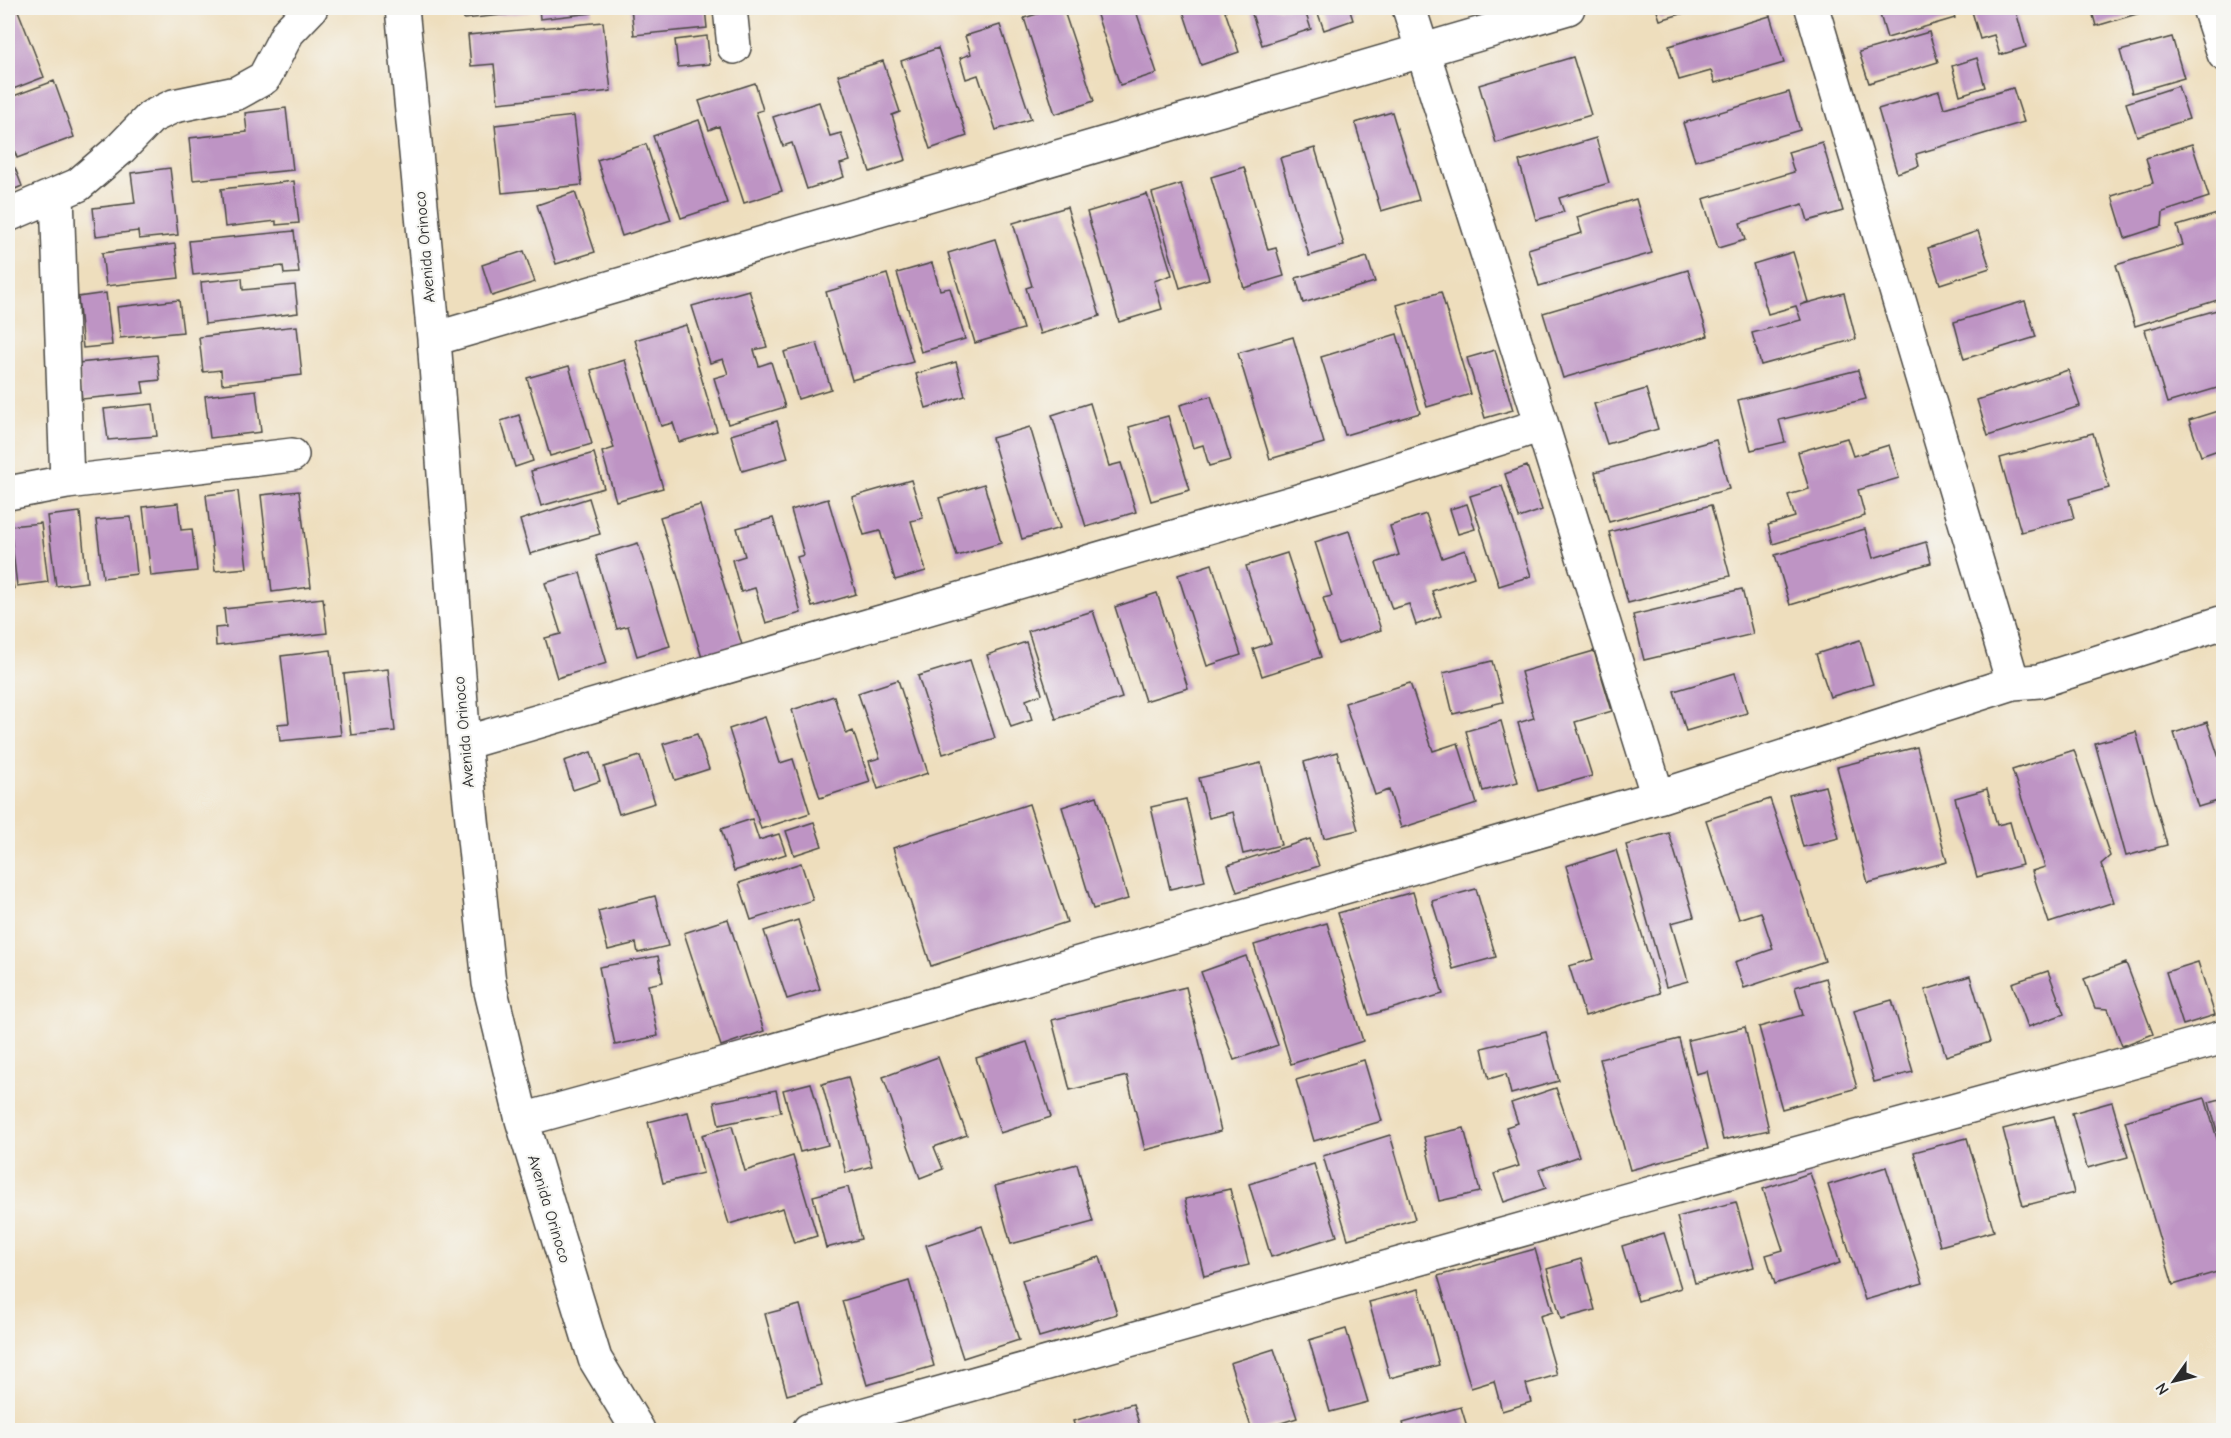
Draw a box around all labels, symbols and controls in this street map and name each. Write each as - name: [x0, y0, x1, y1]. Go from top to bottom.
- street label: Avenida Orinoco: [411, 190, 439, 304]
- street label: Avenida Orinoco: [450, 675, 478, 789]
- street label: Avenida Orinoco: [524, 1153, 574, 1265]
- north arrow: [2144, 1351, 2204, 1411]
- text: N: [2152, 1379, 2173, 1398]

